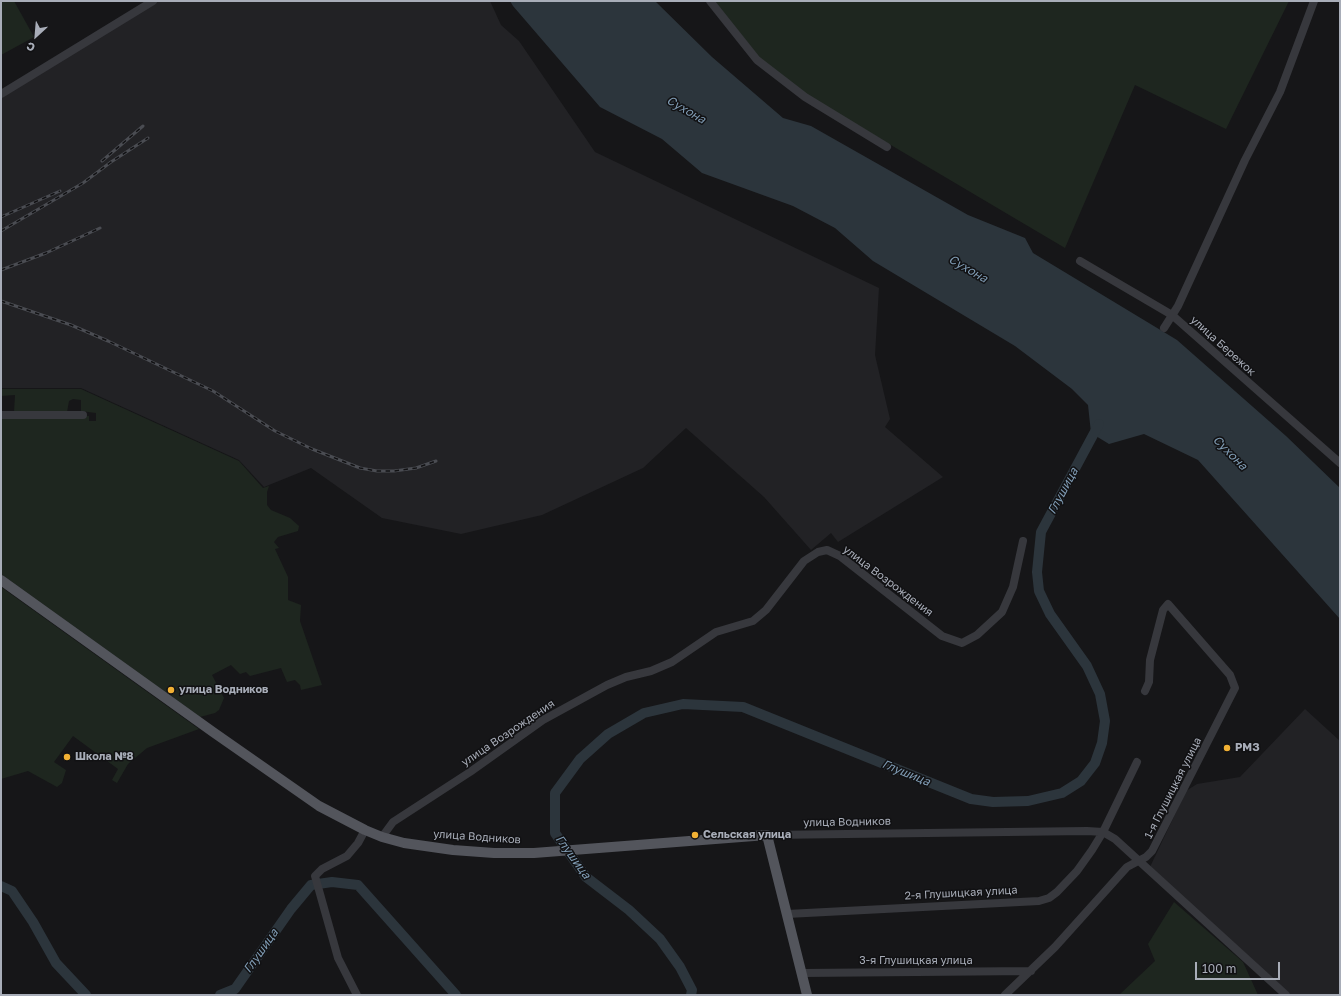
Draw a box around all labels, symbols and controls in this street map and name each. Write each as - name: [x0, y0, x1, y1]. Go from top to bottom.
- north arrow: [16, 16, 56, 56]
- text: С: [24, 40, 37, 55]
- water label: Сухона: [664, 93, 708, 127]
- water label: Сухона: [946, 252, 990, 286]
- street label: улица Бережок: [1188, 313, 1258, 379]
- water label: Сухона: [1210, 433, 1250, 473]
- water label: Глушица: [1045, 465, 1081, 517]
- street label: улица Возрождения: [840, 543, 936, 619]
- place label: улица Водников: [179, 683, 269, 697]
- marker: улица Водников: [166, 685, 176, 695]
- street label: улица Возрождения: [459, 697, 557, 769]
- street label: 1-я Глушицкая улица: [1142, 735, 1204, 841]
- place label: РМЗ: [1235, 741, 1260, 755]
- marker: РМЗ: [1222, 743, 1232, 753]
- place label: Школа №8: [75, 750, 134, 764]
- marker: Школа №8: [62, 752, 72, 762]
- water label: Глушица: [880, 757, 932, 789]
- street label: улица Водников: [803, 815, 891, 829]
- street label: улица Водников: [433, 827, 521, 847]
- place label: Сельская улица: [703, 828, 791, 842]
- marker: Сельская улица: [690, 830, 700, 840]
- water label: Глушица: [552, 832, 594, 882]
- street label: 2-я Глушицкая улица: [904, 883, 1018, 903]
- water label: Глушица: [241, 926, 281, 976]
- street label: 3-я Глушицкая улица: [859, 954, 973, 968]
- scale bar: [1197, 954, 1282, 980]
- text: 100 m: [1202, 961, 1236, 976]

